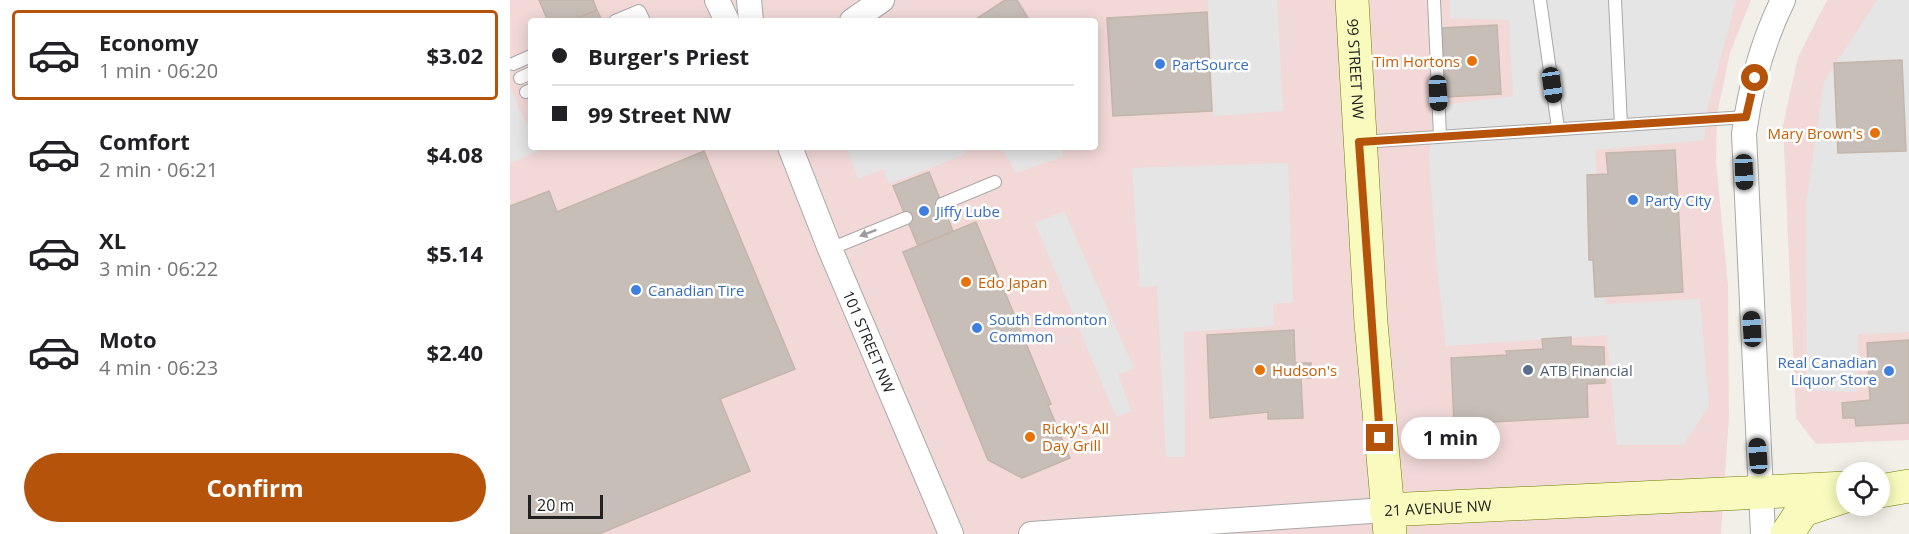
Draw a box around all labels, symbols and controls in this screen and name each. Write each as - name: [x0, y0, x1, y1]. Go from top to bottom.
- street label: 99 STREET NW: [1343, 18, 1369, 120]
- text: Economy: [99, 27, 198, 57]
- icon: car: [27, 28, 81, 82]
- text: $3.02: [426, 40, 483, 70]
- text: Burger's Priest: [588, 41, 749, 71]
- place label: Tim Hortons: [1373, 51, 1460, 71]
- place label: PartSource: [1172, 54, 1249, 74]
- marker: Tim Hortons: [1465, 54, 1479, 68]
- text: 1 min · 06:20: [99, 57, 218, 84]
- marker: PartSource: [1153, 57, 1167, 71]
- route start: [1741, 64, 1768, 91]
- car: [1541, 66, 1563, 104]
- car: [1428, 75, 1448, 111]
- text: 99 Street NW: [588, 99, 731, 129]
- place label: Mary Brown's: [1768, 123, 1863, 143]
- text: Comfort: [99, 126, 190, 156]
- marker: Mary Brown's: [1868, 126, 1882, 140]
- icon: car: [27, 127, 81, 181]
- text: $4.08: [426, 139, 483, 169]
- car: [1734, 154, 1754, 190]
- text: 2 min · 06:21: [99, 156, 218, 183]
- place label: Party City: [1645, 190, 1712, 210]
- marker: Party City: [1626, 193, 1640, 207]
- place label: Jiffy Lube: [934, 201, 1000, 221]
- marker: Jiffy Lube: [917, 204, 931, 218]
- text: XL: [99, 225, 126, 255]
- icon: car: [27, 226, 81, 280]
- one-way arrow: [859, 229, 877, 239]
- text: $5.14: [426, 238, 483, 268]
- text: 3 min · 06:22: [99, 255, 218, 282]
- place label: Edo Japan: [978, 272, 1048, 292]
- marker: Edo Japan: [959, 275, 973, 289]
- place label: Canadian Tire: [648, 280, 744, 300]
- marker: Canadian Tire: [629, 283, 643, 297]
- street label: 101 STREET NW: [839, 287, 900, 396]
- place label: South Edmonton Common: [989, 309, 1107, 346]
- car: [1742, 311, 1762, 347]
- marker: South Edmonton Common: [970, 321, 984, 335]
- text: Moto: [99, 324, 157, 354]
- icon: car: [27, 325, 81, 379]
- text: $2.40: [426, 337, 483, 367]
- place label: Real Canadian Liquor Store: [1777, 352, 1877, 389]
- text: 4 min · 06:23: [99, 354, 218, 381]
- place label: Hudson's: [1272, 360, 1337, 380]
- place label: ATB Financial: [1540, 360, 1633, 380]
- marker: Hudson's: [1253, 363, 1267, 377]
- marker: ATB Financial: [1521, 363, 1535, 377]
- marker: Real Canadian Liquor Store: [1882, 364, 1896, 378]
- callout: 1 min: [1401, 417, 1500, 459]
- place label: Ricky's All Day Grill: [1042, 418, 1109, 455]
- route end: [1366, 424, 1393, 451]
- text: 1 min: [1423, 424, 1478, 451]
- marker: Ricky's All Day Grill: [1023, 430, 1037, 444]
- car: [1748, 437, 1768, 475]
- button: Confirm: [24, 453, 486, 522]
- map controls: [1836, 462, 1890, 516]
- button: locate: [1836, 462, 1890, 516]
- scale bar: [528, 492, 603, 520]
- text: 20 m: [537, 494, 574, 516]
- street label: 21 AVENUE NW: [1384, 495, 1492, 520]

